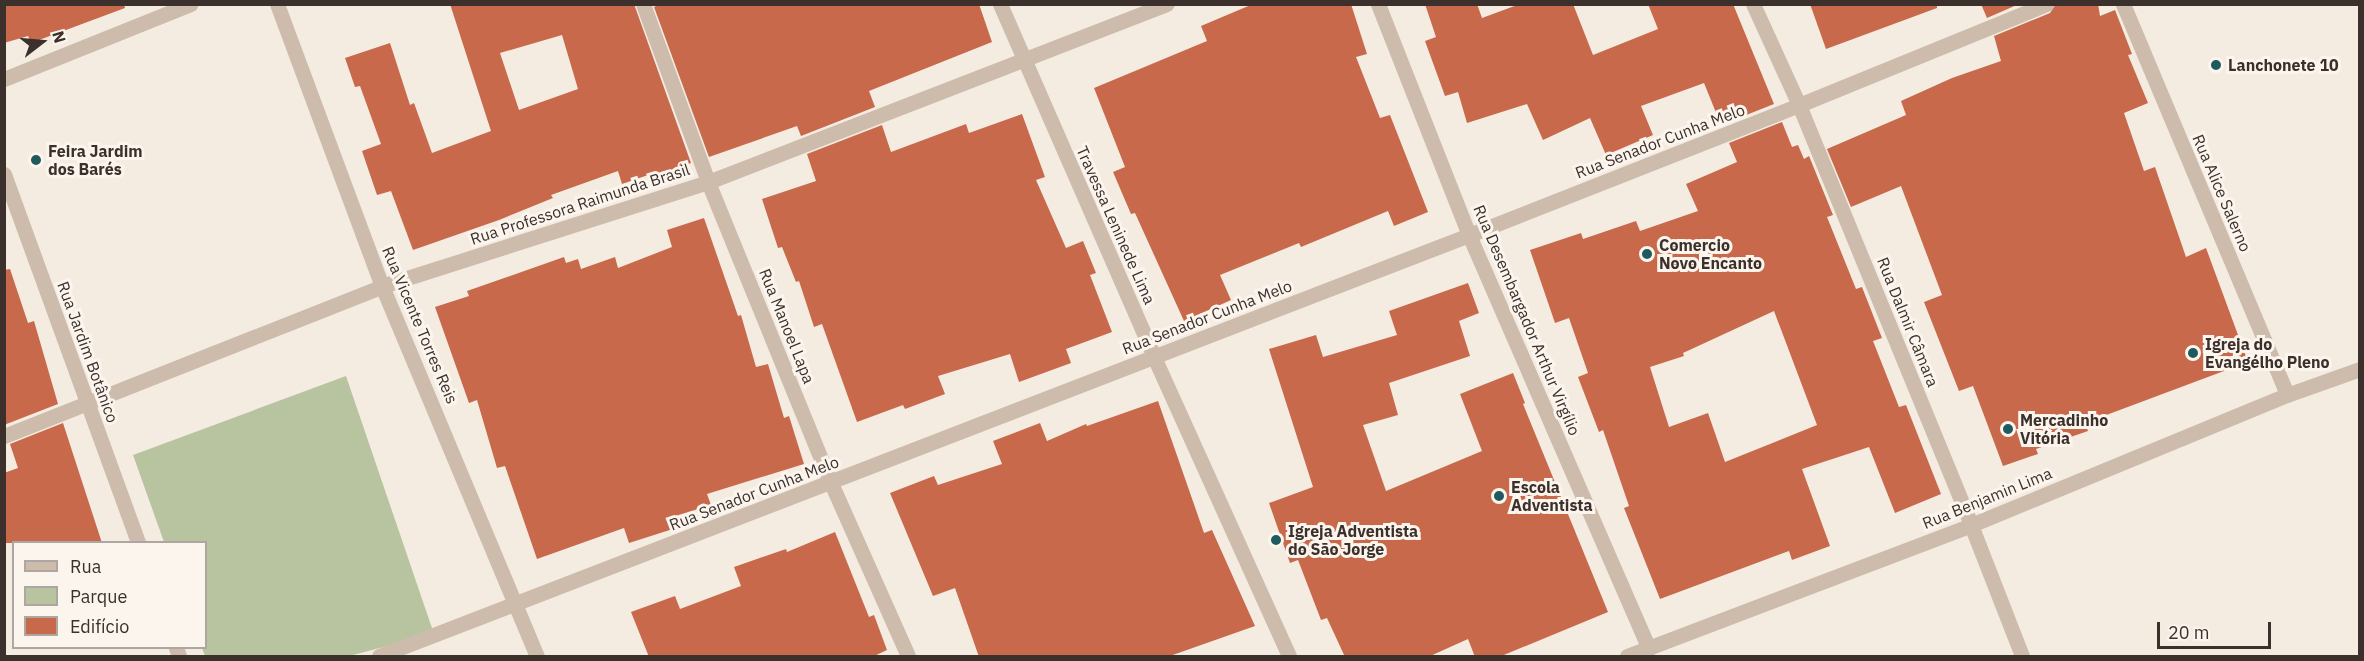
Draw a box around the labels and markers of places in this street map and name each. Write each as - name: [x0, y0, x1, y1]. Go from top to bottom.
- place label: Lanchonete 10: [2228, 55, 2339, 75]
- marker: Lanchonete 10: [2209, 58, 2223, 72]
- place label: Feira Jardim dos Barés: [48, 141, 143, 179]
- marker: Feira Jardim dos Barés: [29, 153, 43, 167]
- place label: Comercio Novo Encanto: [1659, 235, 1762, 273]
- marker: Comercio Novo Encanto: [1640, 247, 1654, 261]
- place label: Igreja do Evangélho Pleno: [2205, 334, 2330, 372]
- marker: Igreja do Evangélho Pleno: [2186, 346, 2200, 360]
- place label: Mercadinho Vitória: [2020, 410, 2108, 448]
- marker: Mercadinho Vitória: [2001, 422, 2015, 436]
- place label: Escola Adventista: [1511, 477, 1593, 515]
- marker: Escola Adventista: [1492, 489, 1506, 503]
- place label: Igreja Adventista do São Jorge: [1288, 521, 1418, 559]
- marker: Igreja Adventista do São Jorge: [1269, 533, 1283, 547]

